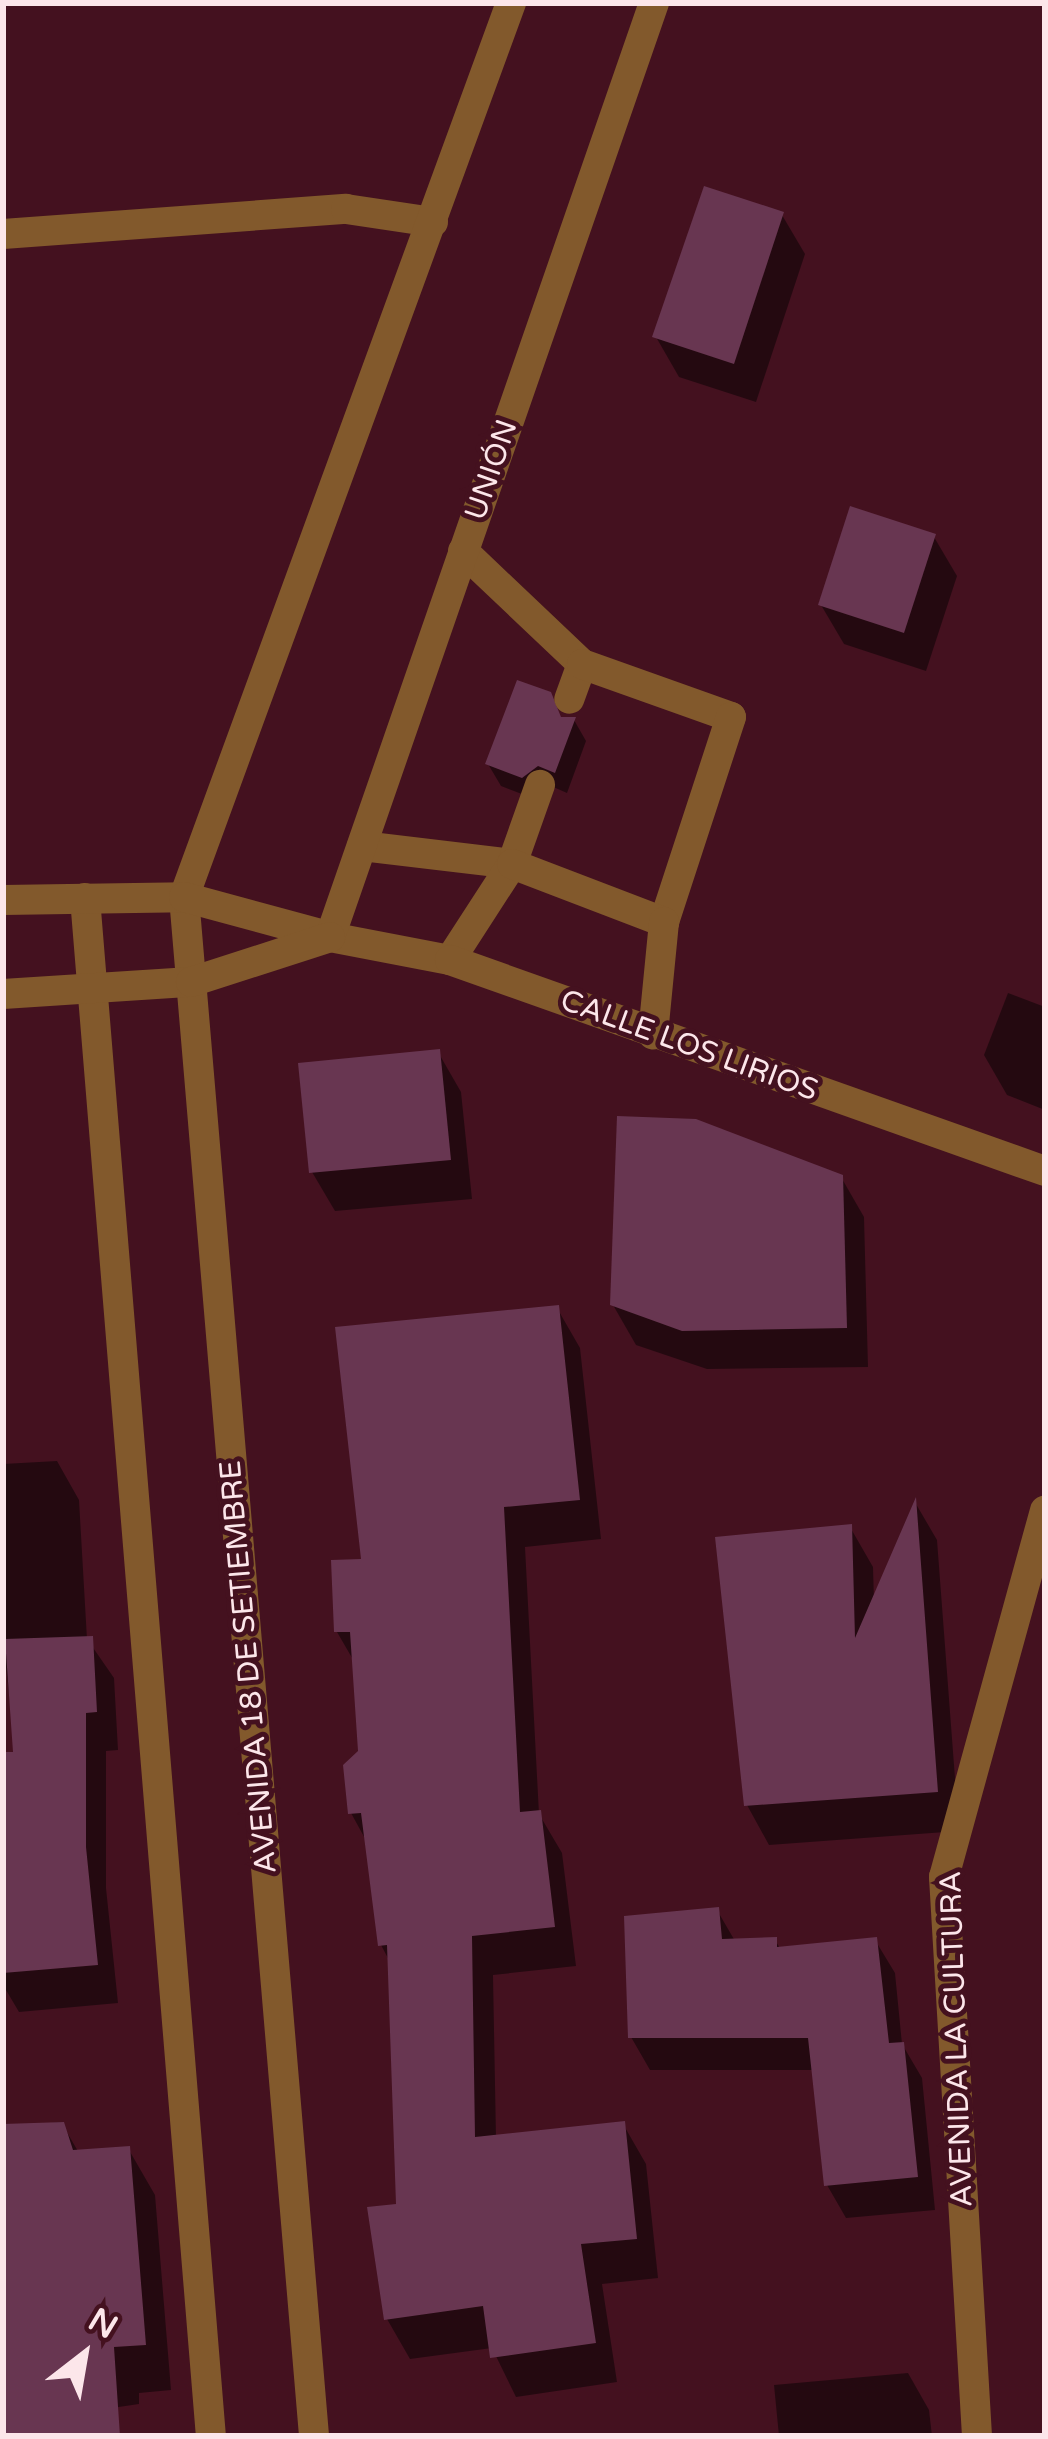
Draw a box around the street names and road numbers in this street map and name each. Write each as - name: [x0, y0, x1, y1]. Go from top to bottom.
- street label: UNIÓN: [458, 415, 526, 525]
- street label: CALLE LOS LIRIOS: [555, 983, 823, 1109]
- street label: AVENIDA 18 DE SETIEMBRE: [213, 1459, 285, 1875]
- street label: AVENIDA LA CULTURA: [933, 1870, 981, 2208]

